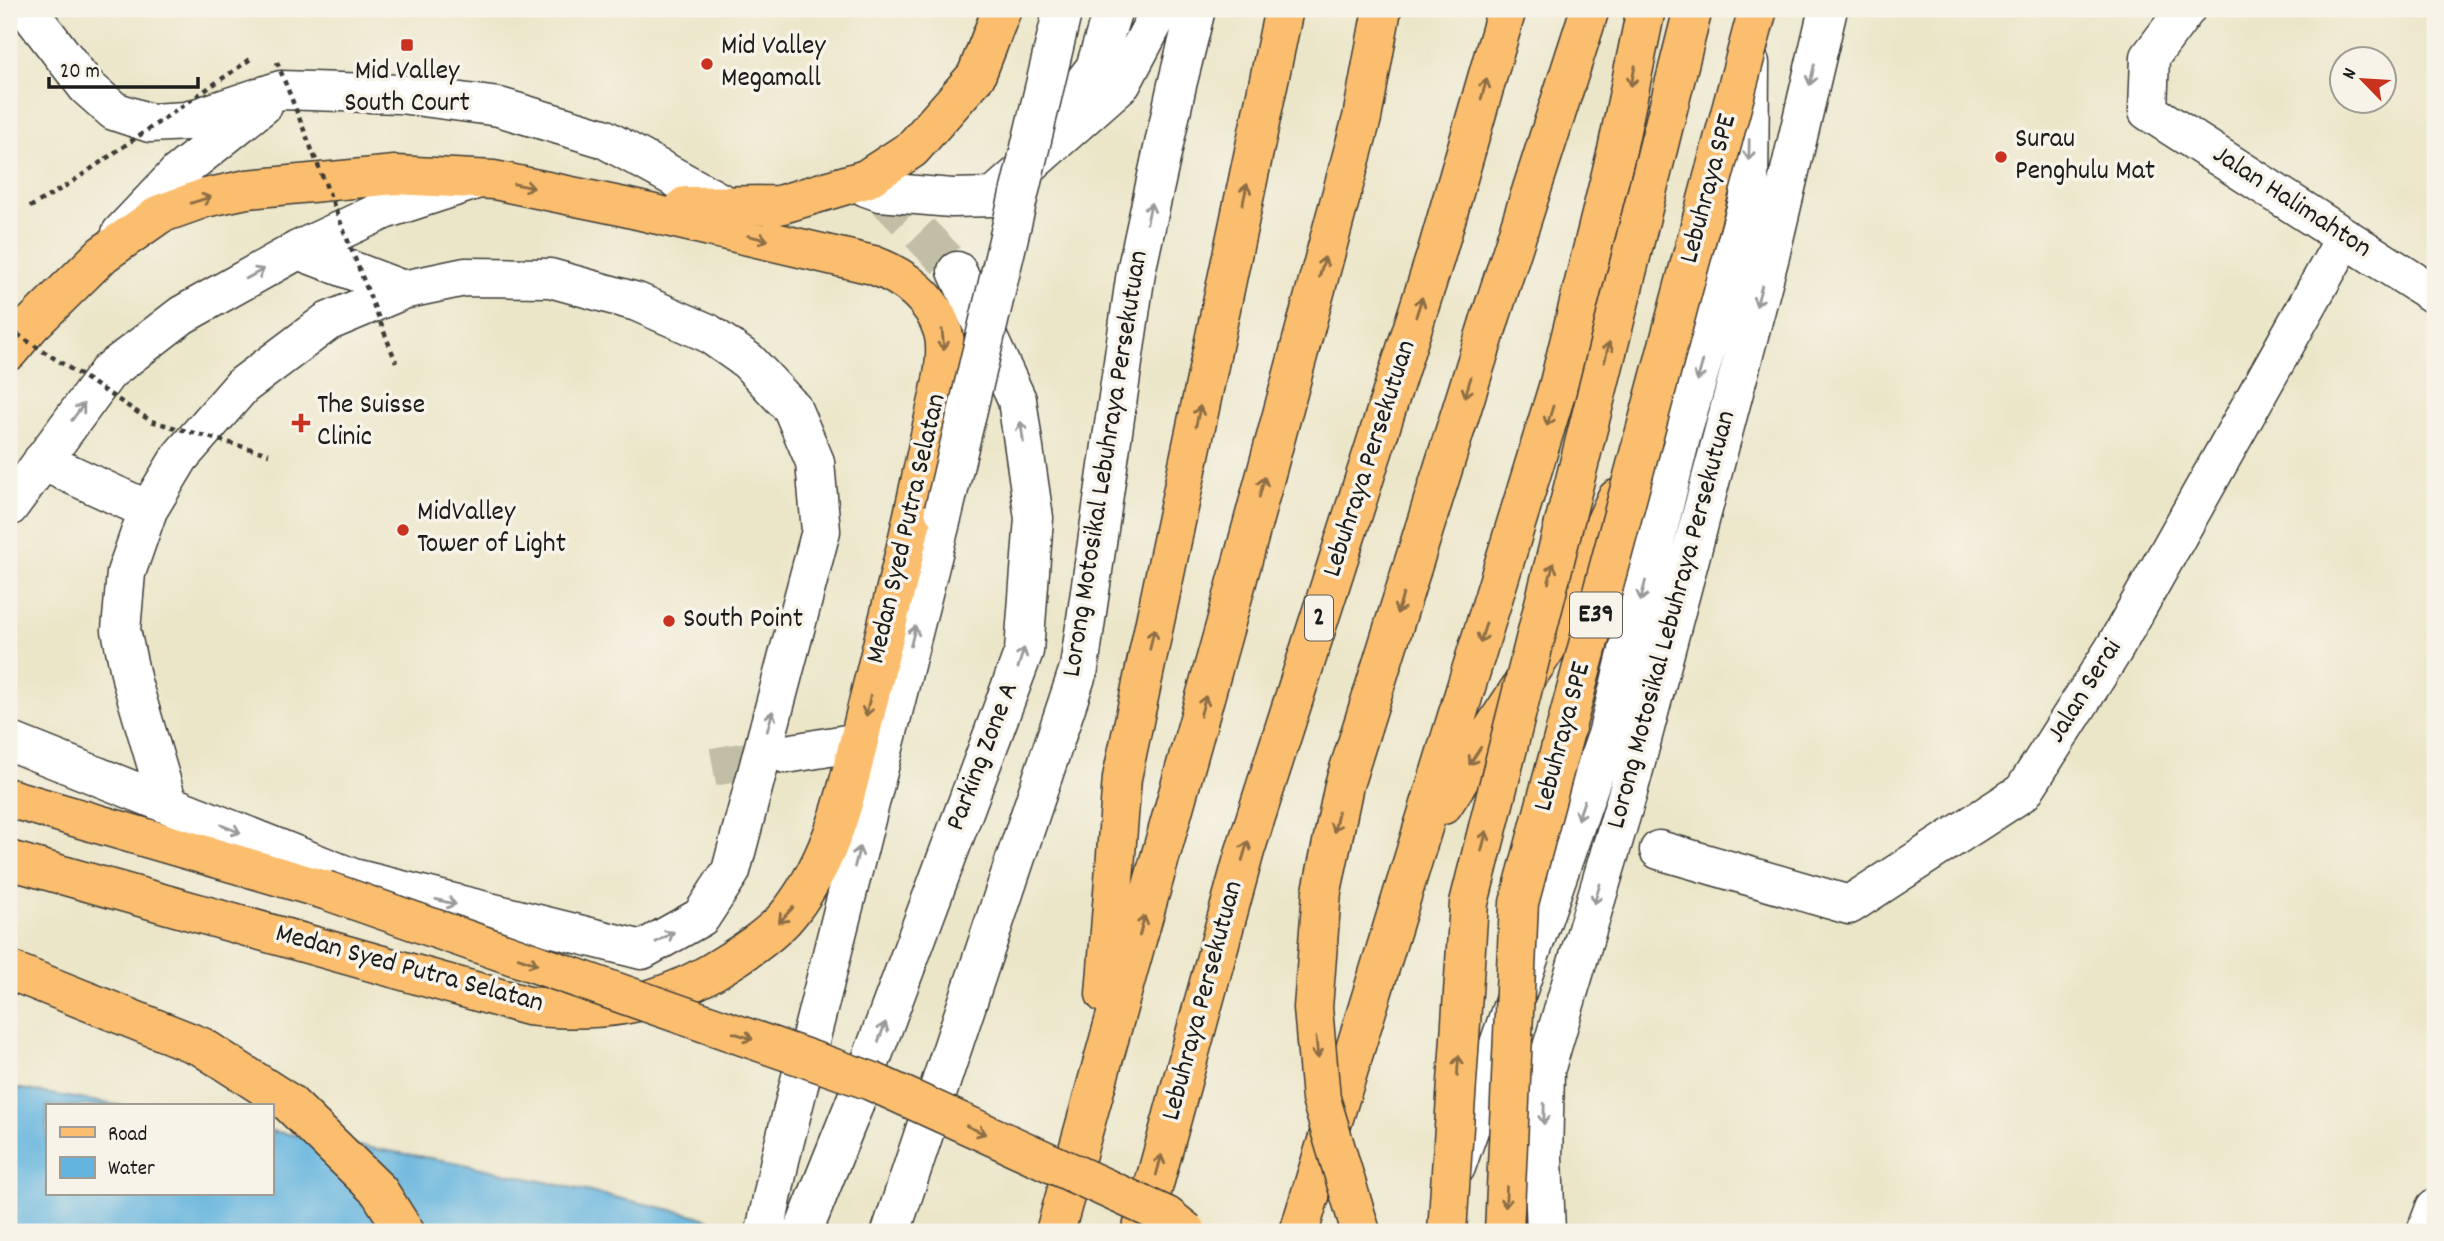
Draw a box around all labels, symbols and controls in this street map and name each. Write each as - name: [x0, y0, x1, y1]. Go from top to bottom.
- place label: Mid Valley Megamall: [721, 28, 826, 100]
- marker: Mid Valley South Court: [399, 37, 415, 53]
- scale bar: [49, 46, 198, 90]
- north arrow: [2328, 46, 2398, 116]
- place label: Mid Valley South Court: [344, 53, 470, 125]
- marker: Mid Valley Megamall: [699, 56, 715, 72]
- text: 20 m: [60, 58, 100, 88]
- one-way arrow: [1805, 63, 1818, 86]
- one-way arrow: [1625, 64, 1639, 87]
- text: N: [2337, 64, 2365, 84]
- one-way arrow: [1478, 78, 1491, 100]
- street label: Lebuhraya SPE: [1671, 110, 1749, 268]
- place label: Surau Penghulu Mat: [2015, 121, 2155, 193]
- street label: Jalan Halimahton: [2204, 136, 2378, 270]
- one-way arrow: [1742, 139, 1756, 162]
- marker: Surau Penghulu Mat: [1993, 149, 2009, 165]
- one-way arrow: [512, 180, 535, 194]
- one-way arrow: [1239, 183, 1253, 206]
- one-way arrow: [190, 192, 212, 205]
- one-way arrow: [1142, 202, 1156, 225]
- one-way arrow: [747, 232, 769, 245]
- street label: Lorong Motosikal Lebuhraya Persekutuan: [1054, 248, 1160, 680]
- one-way arrow: [1316, 256, 1329, 279]
- one-way arrow: [244, 267, 265, 280]
- one-way arrow: [1752, 285, 1765, 307]
- one-way arrow: [1414, 297, 1427, 319]
- one-way arrow: [937, 328, 950, 351]
- street label: Lebuhraya Persekutuan: [1314, 335, 1428, 583]
- one-way arrow: [1601, 341, 1614, 364]
- one-way arrow: [1693, 359, 1706, 382]
- one-way arrow: [1461, 376, 1474, 398]
- place label: The Suisse Clinic: [317, 387, 425, 459]
- street label: Medan Syed Putra Selatan: [857, 390, 959, 668]
- one-way arrow: [70, 403, 85, 422]
- one-way arrow: [1542, 404, 1555, 426]
- one-way arrow: [1192, 405, 1206, 428]
- street label: Lorong Motosikal Lebuhraya Persekutuan: [1598, 406, 1748, 834]
- marker: The Suisse Clinic: [291, 413, 311, 433]
- one-way arrow: [1015, 421, 1028, 444]
- one-way arrow: [1257, 476, 1270, 498]
- place label: MidValley Tower of Light: [417, 494, 566, 566]
- marker: MidValley Tower of Light: [395, 522, 411, 538]
- one-way arrow: [1545, 562, 1558, 585]
- one-way arrow: [1636, 580, 1649, 602]
- one-way arrow: [1393, 593, 1406, 615]
- road number: E39: [1570, 593, 1622, 638]
- road number: 2: [1305, 596, 1333, 640]
- place label: South Point: [683, 601, 803, 641]
- marker: South Point: [661, 613, 677, 629]
- one-way arrow: [1475, 622, 1488, 644]
- one-way arrow: [907, 625, 920, 648]
- one-way arrow: [1145, 628, 1159, 651]
- street label: Jalan Serai: [2038, 632, 2134, 752]
- one-way arrow: [1016, 647, 1028, 669]
- street label: Lebuhraya SPE: [1525, 658, 1603, 816]
- street label: Parking Zone A: [937, 677, 1031, 837]
- one-way arrow: [860, 694, 874, 717]
- one-way arrow: [1197, 695, 1210, 717]
- one-way arrow: [764, 710, 777, 732]
- one-way arrow: [1468, 746, 1482, 766]
- one-way arrow: [1574, 799, 1587, 821]
- one-way arrow: [1329, 810, 1343, 833]
- one-way arrow: [220, 824, 242, 837]
- one-way arrow: [1478, 830, 1491, 853]
- one-way arrow: [1239, 840, 1252, 862]
- one-way arrow: [851, 846, 864, 868]
- street label: Lebuhraya Persekutuan: [1153, 877, 1255, 1125]
- one-way arrow: [1590, 883, 1603, 905]
- one-way arrow: [435, 896, 457, 909]
- one-way arrow: [777, 907, 794, 924]
- street label: Medan Syed Putra Selatan: [271, 915, 547, 1025]
- one-way arrow: [1136, 915, 1149, 937]
- one-way arrow: [654, 930, 674, 944]
- one-way arrow: [516, 956, 538, 968]
- one-way arrow: [876, 1021, 889, 1043]
- one-way arrow: [731, 1031, 753, 1044]
- one-way arrow: [1311, 1036, 1324, 1058]
- one-way arrow: [1452, 1056, 1465, 1078]
- one-way arrow: [1537, 1102, 1551, 1125]
- legend: [46, 1104, 273, 1196]
- text: Road: [108, 1121, 147, 1151]
- one-way arrow: [966, 1124, 987, 1137]
- one-way arrow: [1154, 1154, 1167, 1176]
- text: Water: [108, 1155, 155, 1185]
- one-way arrow: [1499, 1185, 1512, 1208]

